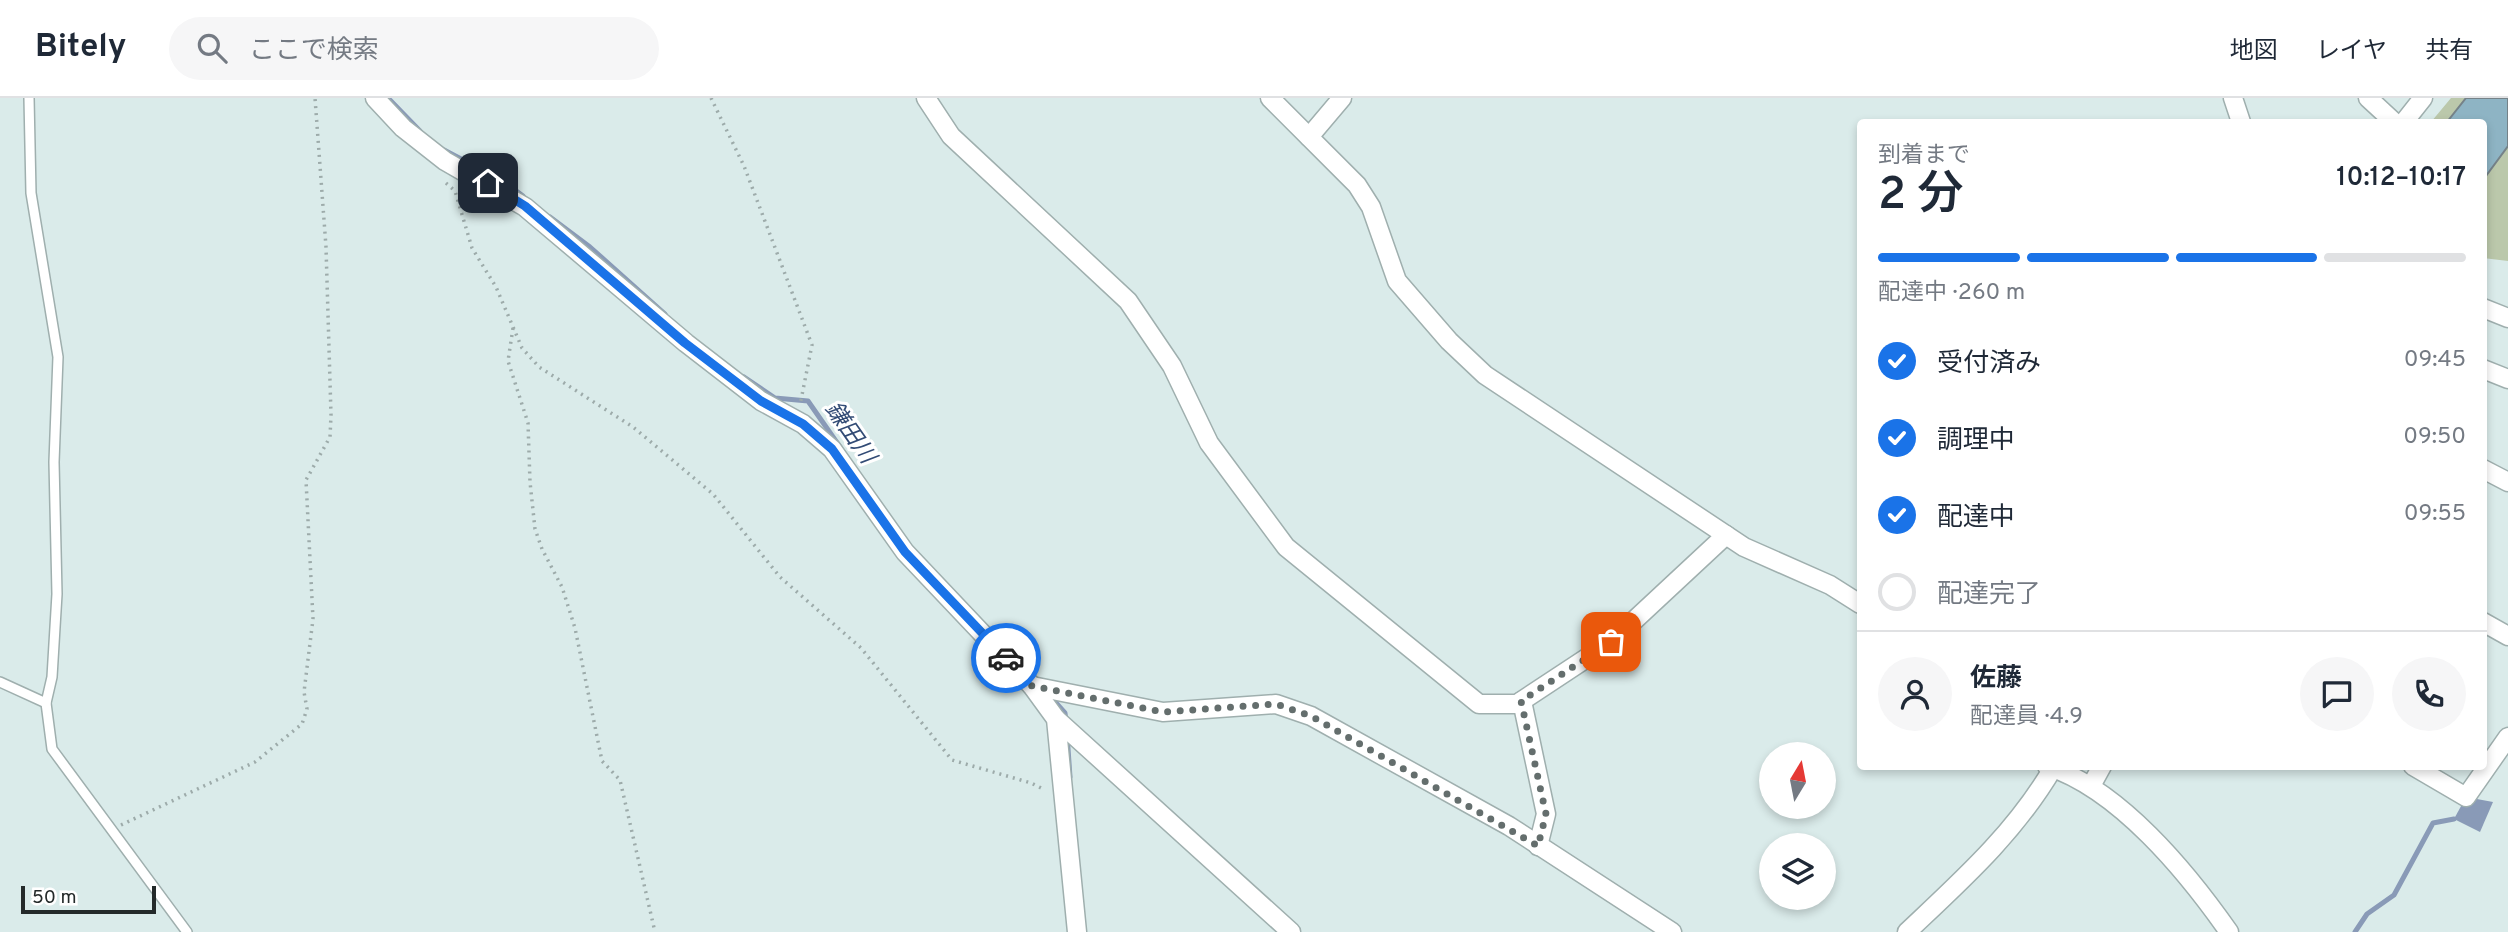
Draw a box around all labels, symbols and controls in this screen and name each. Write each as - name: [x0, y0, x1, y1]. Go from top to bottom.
- search box: [169, 17, 659, 80]
- text: Bitely: [35, 27, 127, 69]
- icon: search: [193, 29, 231, 67]
- text: ここで検索: [249, 35, 379, 68]
- text: 地図: [2230, 37, 2278, 67]
- text: レイヤ: [2316, 37, 2387, 67]
- text: 共有: [2425, 37, 2473, 67]
- text: 到着まで: [1878, 142, 1970, 171]
- pin: [458, 153, 518, 213]
- text: 10:12–10:17: [2336, 162, 2466, 195]
- icon: home: [469, 164, 507, 202]
- text: 2 分: [1878, 167, 1963, 226]
- text: 配達中 · 260 m: [1878, 279, 2025, 308]
- icon: check: [1878, 342, 1916, 380]
- text: 09:45: [2404, 346, 2466, 375]
- text: 受付済み: [1937, 348, 2041, 381]
- water label: 鎌田川: [817, 397, 882, 472]
- icon: check: [1878, 419, 1916, 457]
- text: 09:50: [2403, 423, 2466, 452]
- text: 調理中: [1937, 425, 2015, 458]
- icon: check: [1878, 496, 1916, 534]
- text: 09:55: [2404, 500, 2466, 529]
- text: 配達中: [1937, 502, 2015, 535]
- text: 配達完了: [1937, 579, 2041, 612]
- pin: [1581, 612, 1641, 672]
- courier: [971, 623, 1041, 693]
- icon: bag: [1592, 623, 1630, 661]
- icon: car: [987, 639, 1025, 677]
- button: person: [1878, 657, 1952, 731]
- button: chat: [2300, 657, 2374, 731]
- button: phone: [2392, 657, 2466, 731]
- text: 佐藤: [1970, 663, 2022, 696]
- text: 配達員 · 4.9: [1970, 703, 2083, 732]
- north arrow: [1759, 742, 1836, 819]
- map controls: [1759, 742, 1836, 910]
- button: layers: [1759, 833, 1836, 910]
- scale bar: [21, 883, 156, 915]
- text: 50 m: [32, 886, 77, 910]

